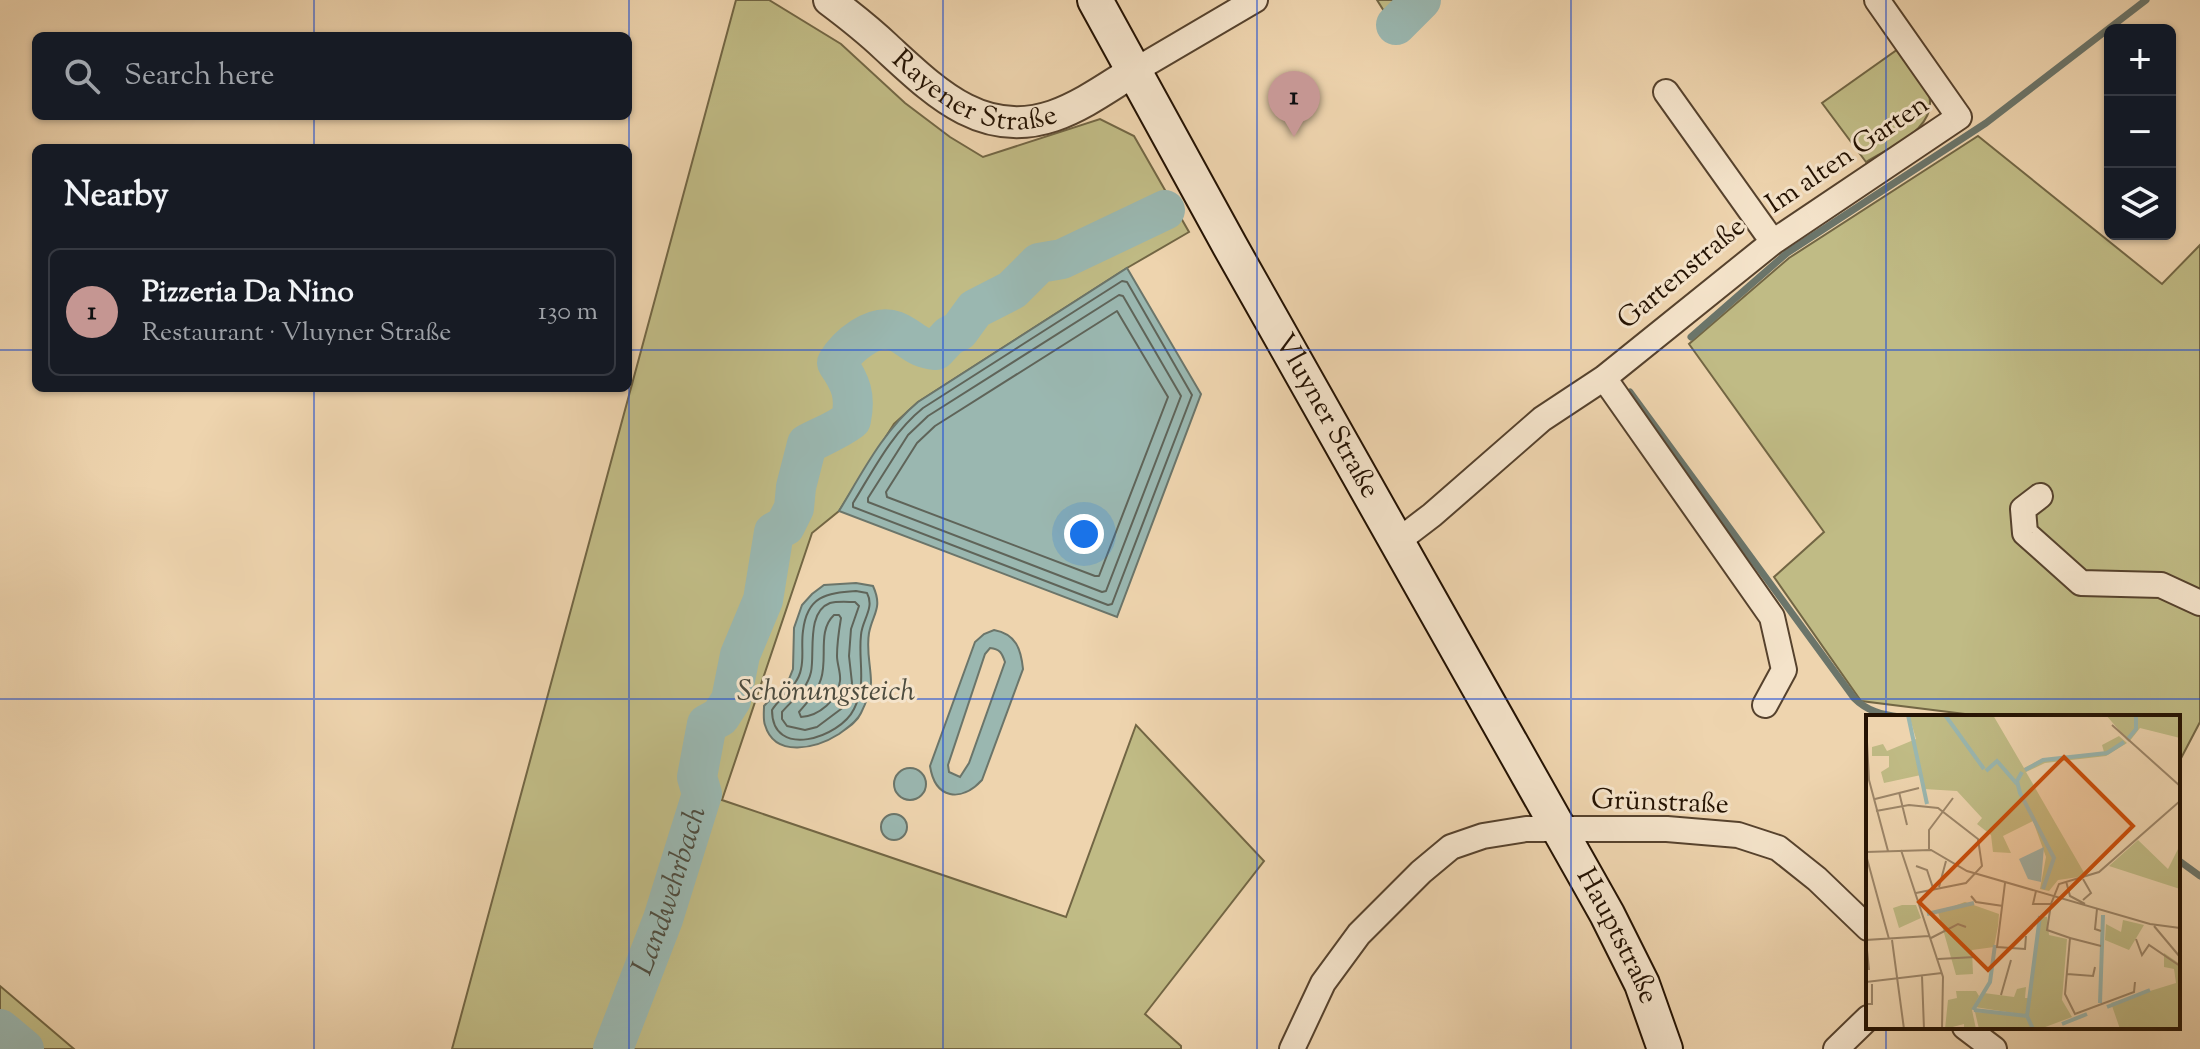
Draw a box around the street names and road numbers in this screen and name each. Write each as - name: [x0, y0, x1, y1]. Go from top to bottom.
- street label: Rayener Straße: [882, 41, 1062, 142]
- street label: Im alten Garten: [1758, 86, 1938, 224]
- street label: Gartenstraße: [1609, 208, 1755, 340]
- street label: Vluyner Straße: [1263, 326, 1389, 506]
- street label: Grünstraße: [1590, 781, 1730, 825]
- street label: Hauptstraße: [1565, 861, 1668, 1009]

